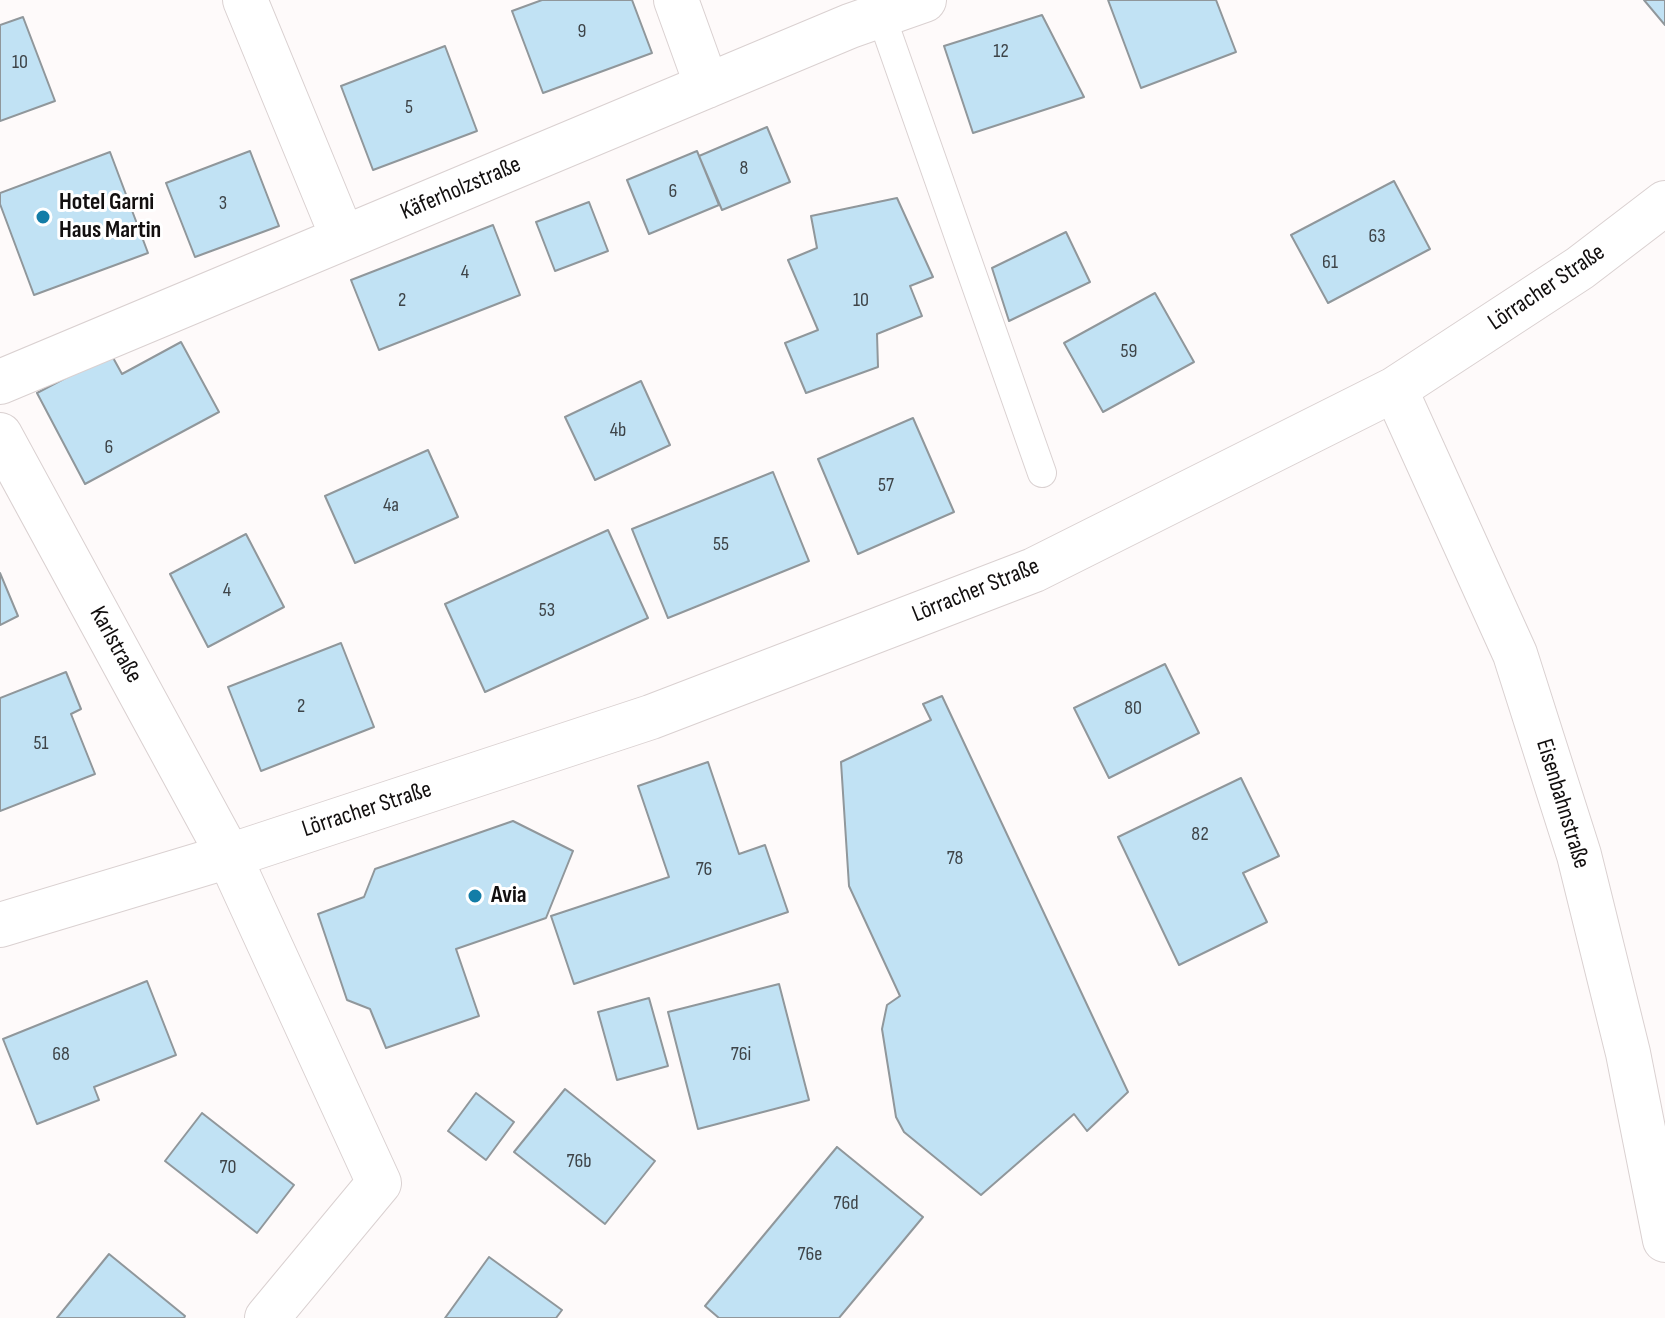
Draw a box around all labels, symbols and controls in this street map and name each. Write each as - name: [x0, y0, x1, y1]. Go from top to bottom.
- house number: 9: [578, 20, 586, 44]
- house number: 12: [993, 40, 1009, 64]
- house number: 10: [12, 51, 28, 75]
- house number: 5: [405, 96, 413, 120]
- street label: Käferholzstraße: [397, 151, 525, 227]
- house number: 8: [740, 157, 748, 181]
- house number: 6: [669, 180, 677, 204]
- place label: Hotel Garni Haus Martin: [59, 189, 161, 245]
- house number: 3: [219, 192, 227, 216]
- marker: Hotel Garni Haus Martin: [34, 208, 52, 226]
- house number: 63: [1368, 225, 1386, 249]
- street label: Lörracher Straße: [1483, 238, 1611, 338]
- house number: 61: [1322, 251, 1338, 275]
- house number: 4: [461, 261, 469, 285]
- house number: 2: [398, 289, 406, 313]
- house number: 10: [853, 289, 869, 313]
- house number: 59: [1121, 340, 1137, 364]
- house number: 4b: [610, 419, 626, 443]
- house number: 6: [105, 436, 113, 460]
- house number: 57: [878, 474, 894, 498]
- house number: 4a: [383, 494, 399, 518]
- house number: 55: [713, 533, 729, 557]
- street label: Lörracher Straße: [908, 552, 1044, 630]
- house number: 4: [223, 579, 231, 603]
- house number: 53: [539, 599, 555, 623]
- street label: Karlstraße: [82, 602, 148, 688]
- house number: 2: [297, 695, 305, 719]
- house number: 80: [1124, 697, 1142, 721]
- house number: 51: [33, 732, 49, 756]
- street label: Eisenbahnstraße: [1529, 736, 1595, 872]
- street label: Lörracher Straße: [299, 776, 435, 844]
- house number: 82: [1191, 823, 1209, 847]
- house number: 78: [947, 847, 963, 871]
- house number: 76: [696, 858, 712, 882]
- place label: Avia: [491, 882, 527, 910]
- marker: Avia: [466, 887, 484, 905]
- house number: 68: [52, 1043, 70, 1067]
- house number: 76i: [731, 1043, 751, 1067]
- house number: 76b: [566, 1150, 592, 1174]
- house number: 70: [220, 1156, 236, 1180]
- house number: 76d: [833, 1192, 859, 1216]
- house number: 76e: [798, 1243, 822, 1267]

